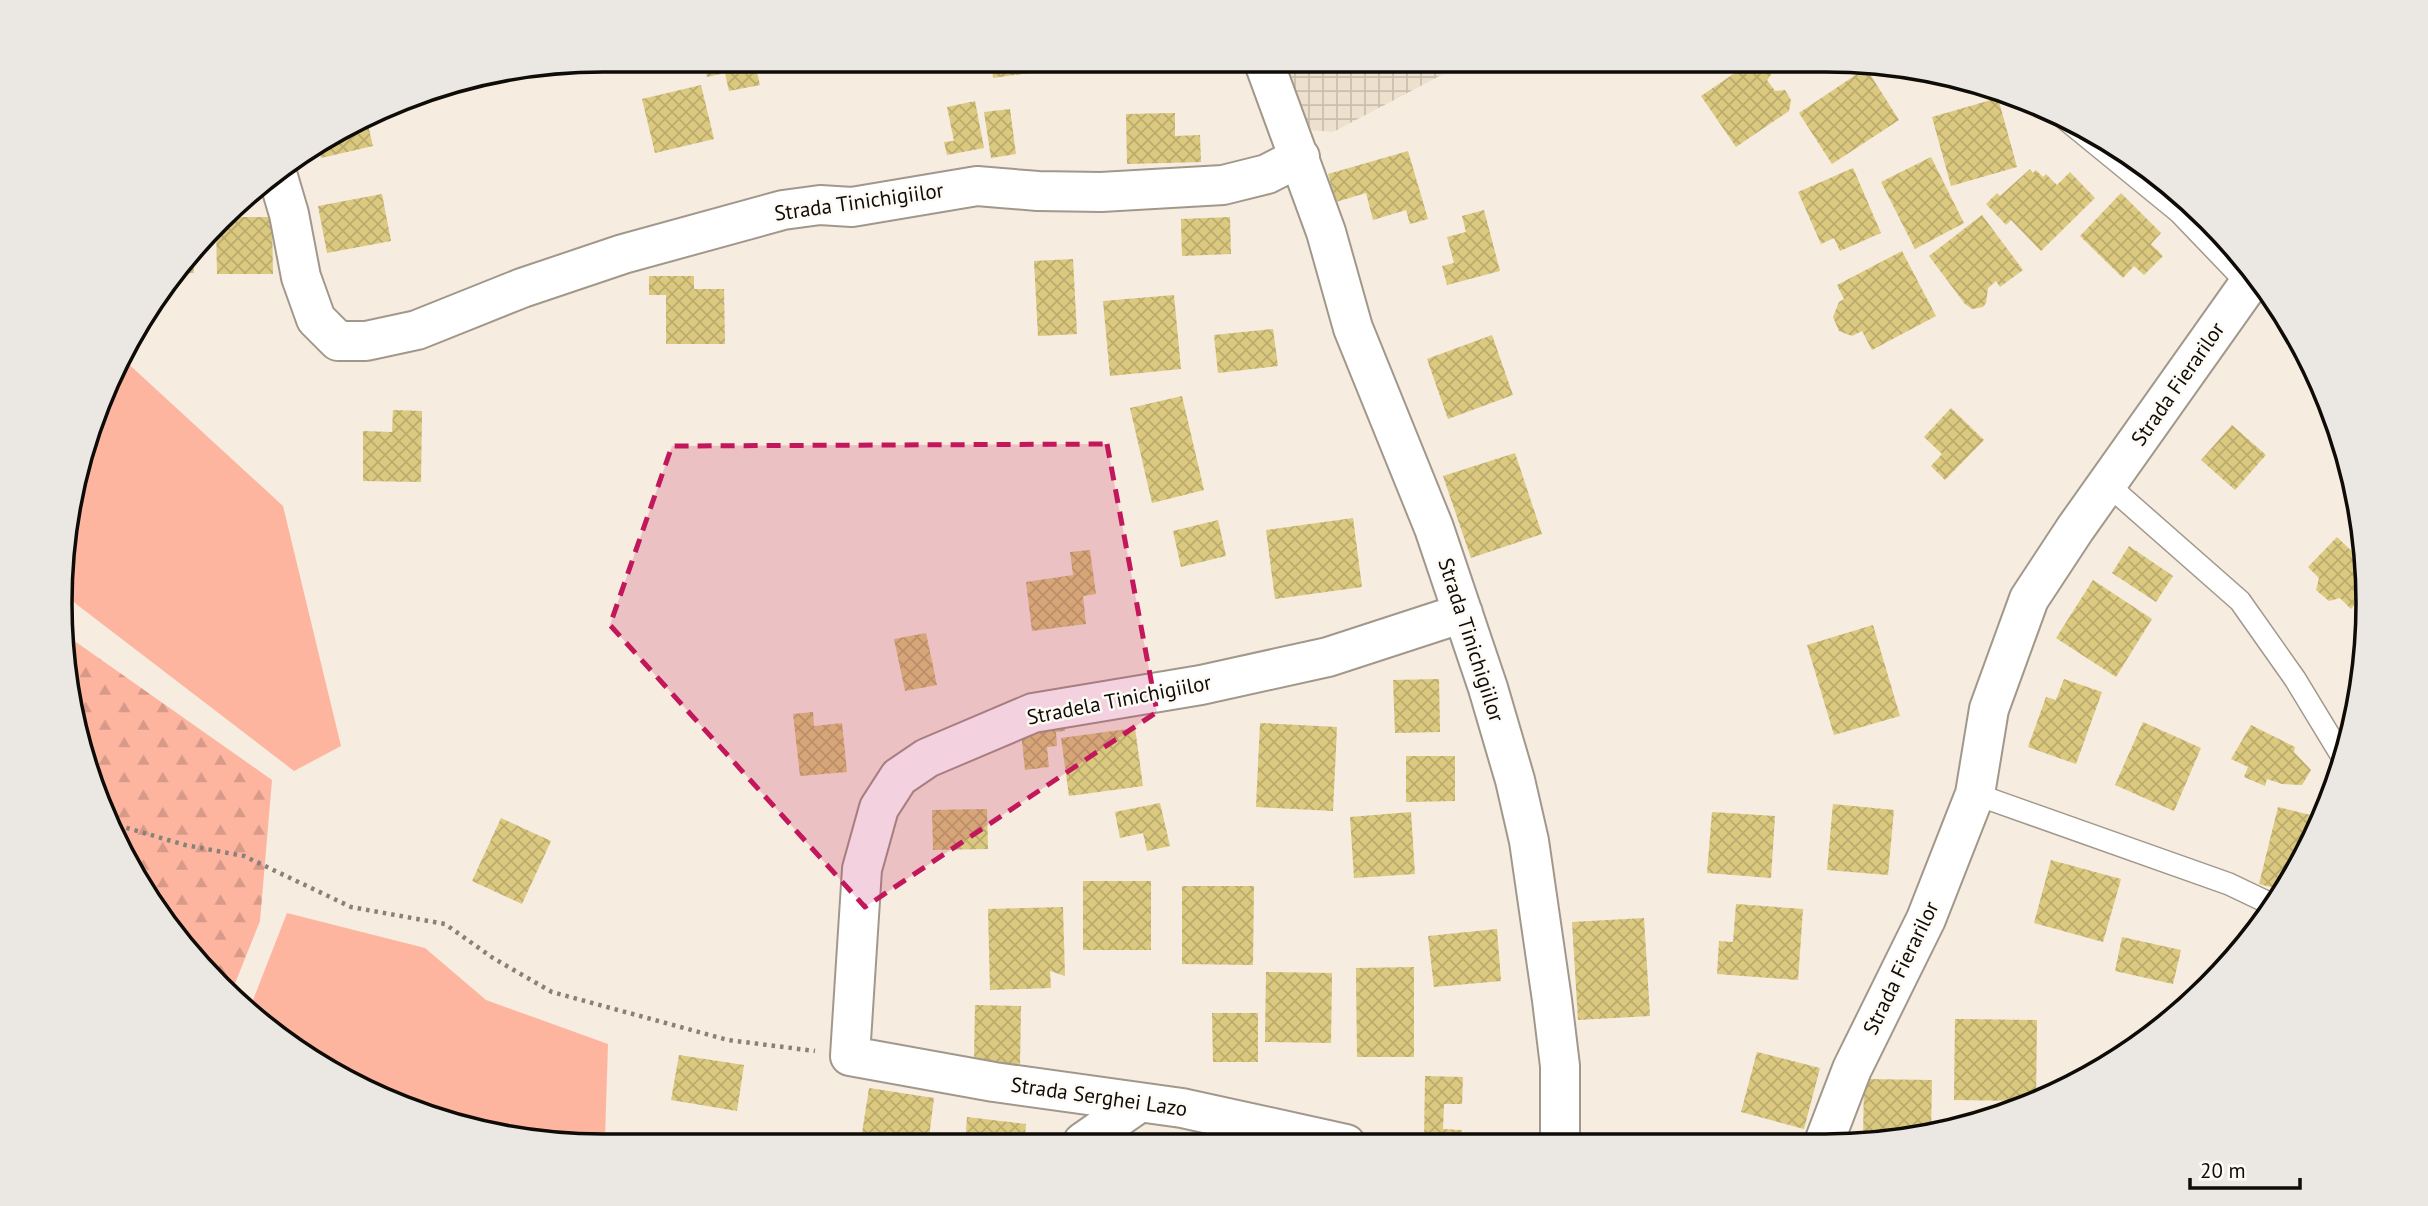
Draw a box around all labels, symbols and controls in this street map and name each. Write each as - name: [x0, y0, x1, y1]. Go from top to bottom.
- street label: Strada Tinichigiilor: [773, 176, 945, 227]
- street label: Strada Fierarilor: [2125, 317, 2230, 451]
- street label: Strada Tinichigiilor: [1432, 555, 1511, 725]
- street label: Stradela Tinichigiilor: [1024, 668, 1213, 731]
- street label: Strada Fierarilor: [1857, 897, 1945, 1039]
- street label: Strada Serghei Lazo: [1009, 1071, 1189, 1122]
- scale bar: [2190, 1146, 2300, 1190]
- text: 20 m: [2200, 1157, 2246, 1184]

